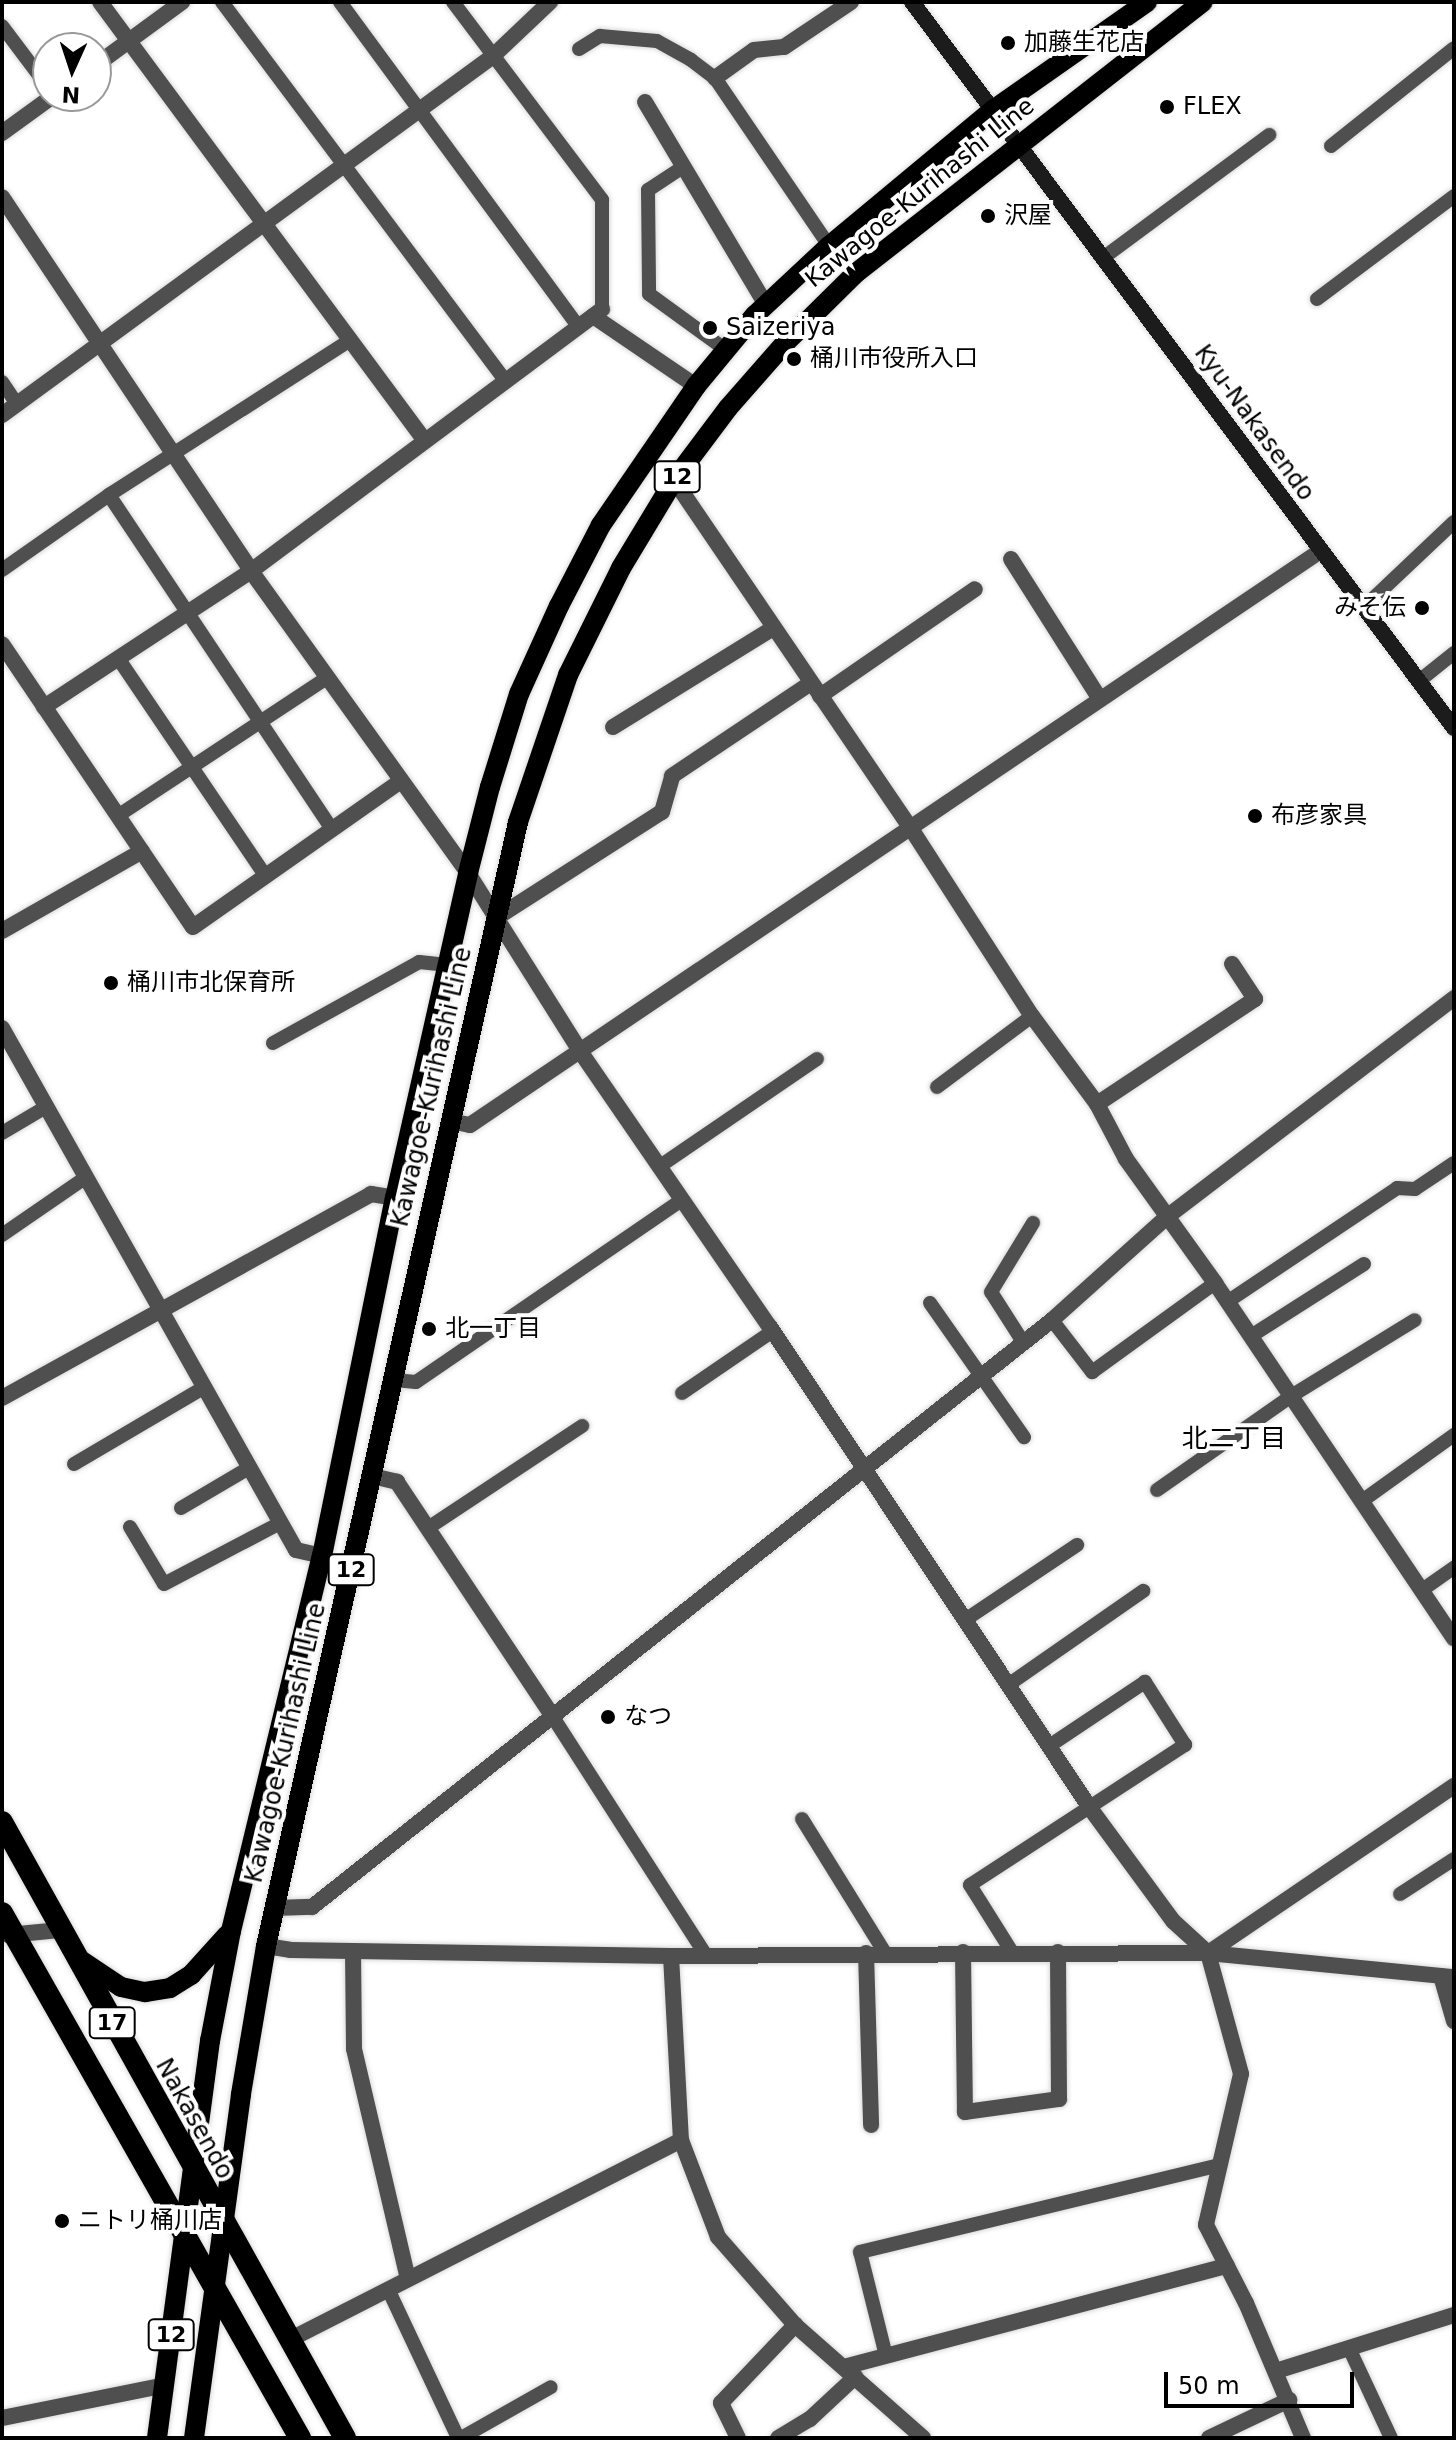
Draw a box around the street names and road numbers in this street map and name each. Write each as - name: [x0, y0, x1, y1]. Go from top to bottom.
- street label: Kawagoe-Kurihashi Line: [800, 92, 1040, 294]
- street label: Kyu-Nakasendo: [1188, 340, 1320, 506]
- road number: 12: [653, 459, 701, 495]
- street label: Kawagoe-Kurihashi Line: [386, 944, 478, 1230]
- road number: 12: [327, 1552, 375, 1588]
- street label: Kawagoe-Kurihashi Line: [240, 1600, 332, 1886]
- road number: 17: [88, 2005, 136, 2041]
- street label: Nakasendo: [149, 2054, 239, 2184]
- road number: 12: [147, 2317, 195, 2353]

